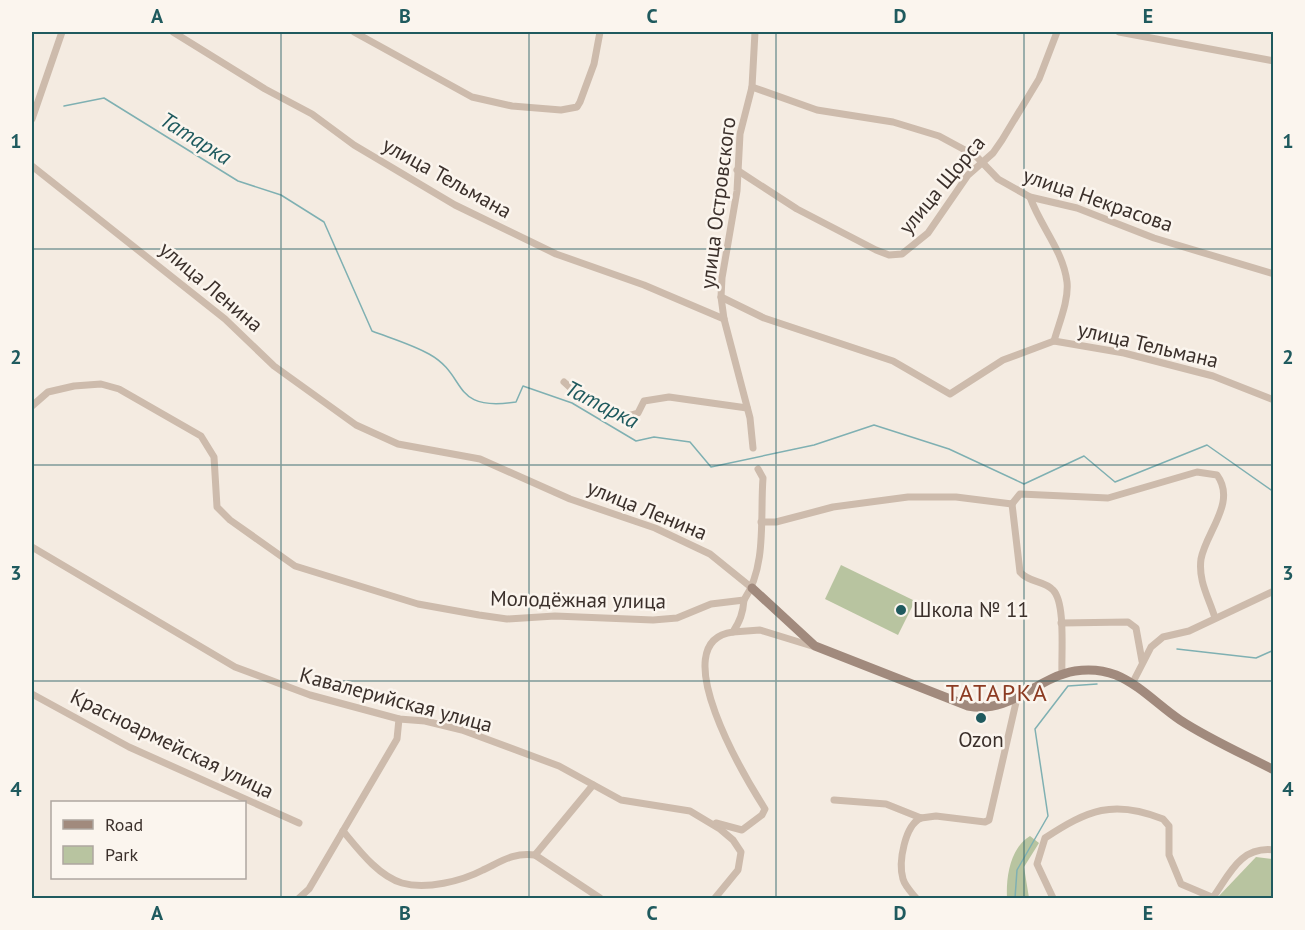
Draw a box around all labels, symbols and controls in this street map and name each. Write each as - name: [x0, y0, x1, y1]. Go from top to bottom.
- text: A: [151, 3, 164, 29]
- text: B: [399, 3, 411, 29]
- text: C: [646, 3, 658, 29]
- text: D: [894, 3, 907, 29]
- text: E: [1143, 3, 1153, 29]
- water label: Татарка: [155, 105, 237, 171]
- street label: улица Островского: [694, 115, 741, 291]
- text: 1: [10, 128, 22, 154]
- text: 1: [1282, 128, 1294, 154]
- street label: улица Щорса: [893, 130, 991, 240]
- street label: улица Тельмана: [378, 131, 517, 224]
- street label: улица Некрасова: [1020, 161, 1177, 238]
- street label: улица Ленина: [154, 235, 269, 338]
- street label: улица Тельмана: [1075, 315, 1221, 374]
- text: 2: [10, 344, 22, 370]
- text: 2: [1282, 344, 1294, 370]
- water label: Татарка: [560, 374, 644, 435]
- street label: улица Ленина: [583, 473, 711, 546]
- text: 3: [10, 560, 22, 586]
- text: 3: [1282, 560, 1294, 586]
- street label: Молодёжная улица: [490, 584, 666, 615]
- place label: Школа № 11: [913, 596, 1029, 623]
- marker: Школа № 11: [894, 603, 908, 617]
- street label: Кавалерийская улица: [297, 661, 496, 738]
- district label: ТАТАРКА: [946, 677, 1048, 708]
- street label: Красноармейская улица: [66, 683, 278, 805]
- marker: Ozon: [974, 711, 988, 725]
- place label: Ozon: [958, 726, 1004, 753]
- text: 4: [10, 776, 22, 802]
- text: 4: [1282, 776, 1294, 802]
- legend: [51, 801, 246, 879]
- text: Road: [105, 813, 143, 836]
- text: Park: [105, 843, 138, 866]
- text: A: [151, 900, 164, 926]
- text: B: [399, 900, 411, 926]
- text: C: [646, 900, 658, 926]
- text: D: [894, 900, 907, 926]
- text: E: [1143, 900, 1153, 926]

